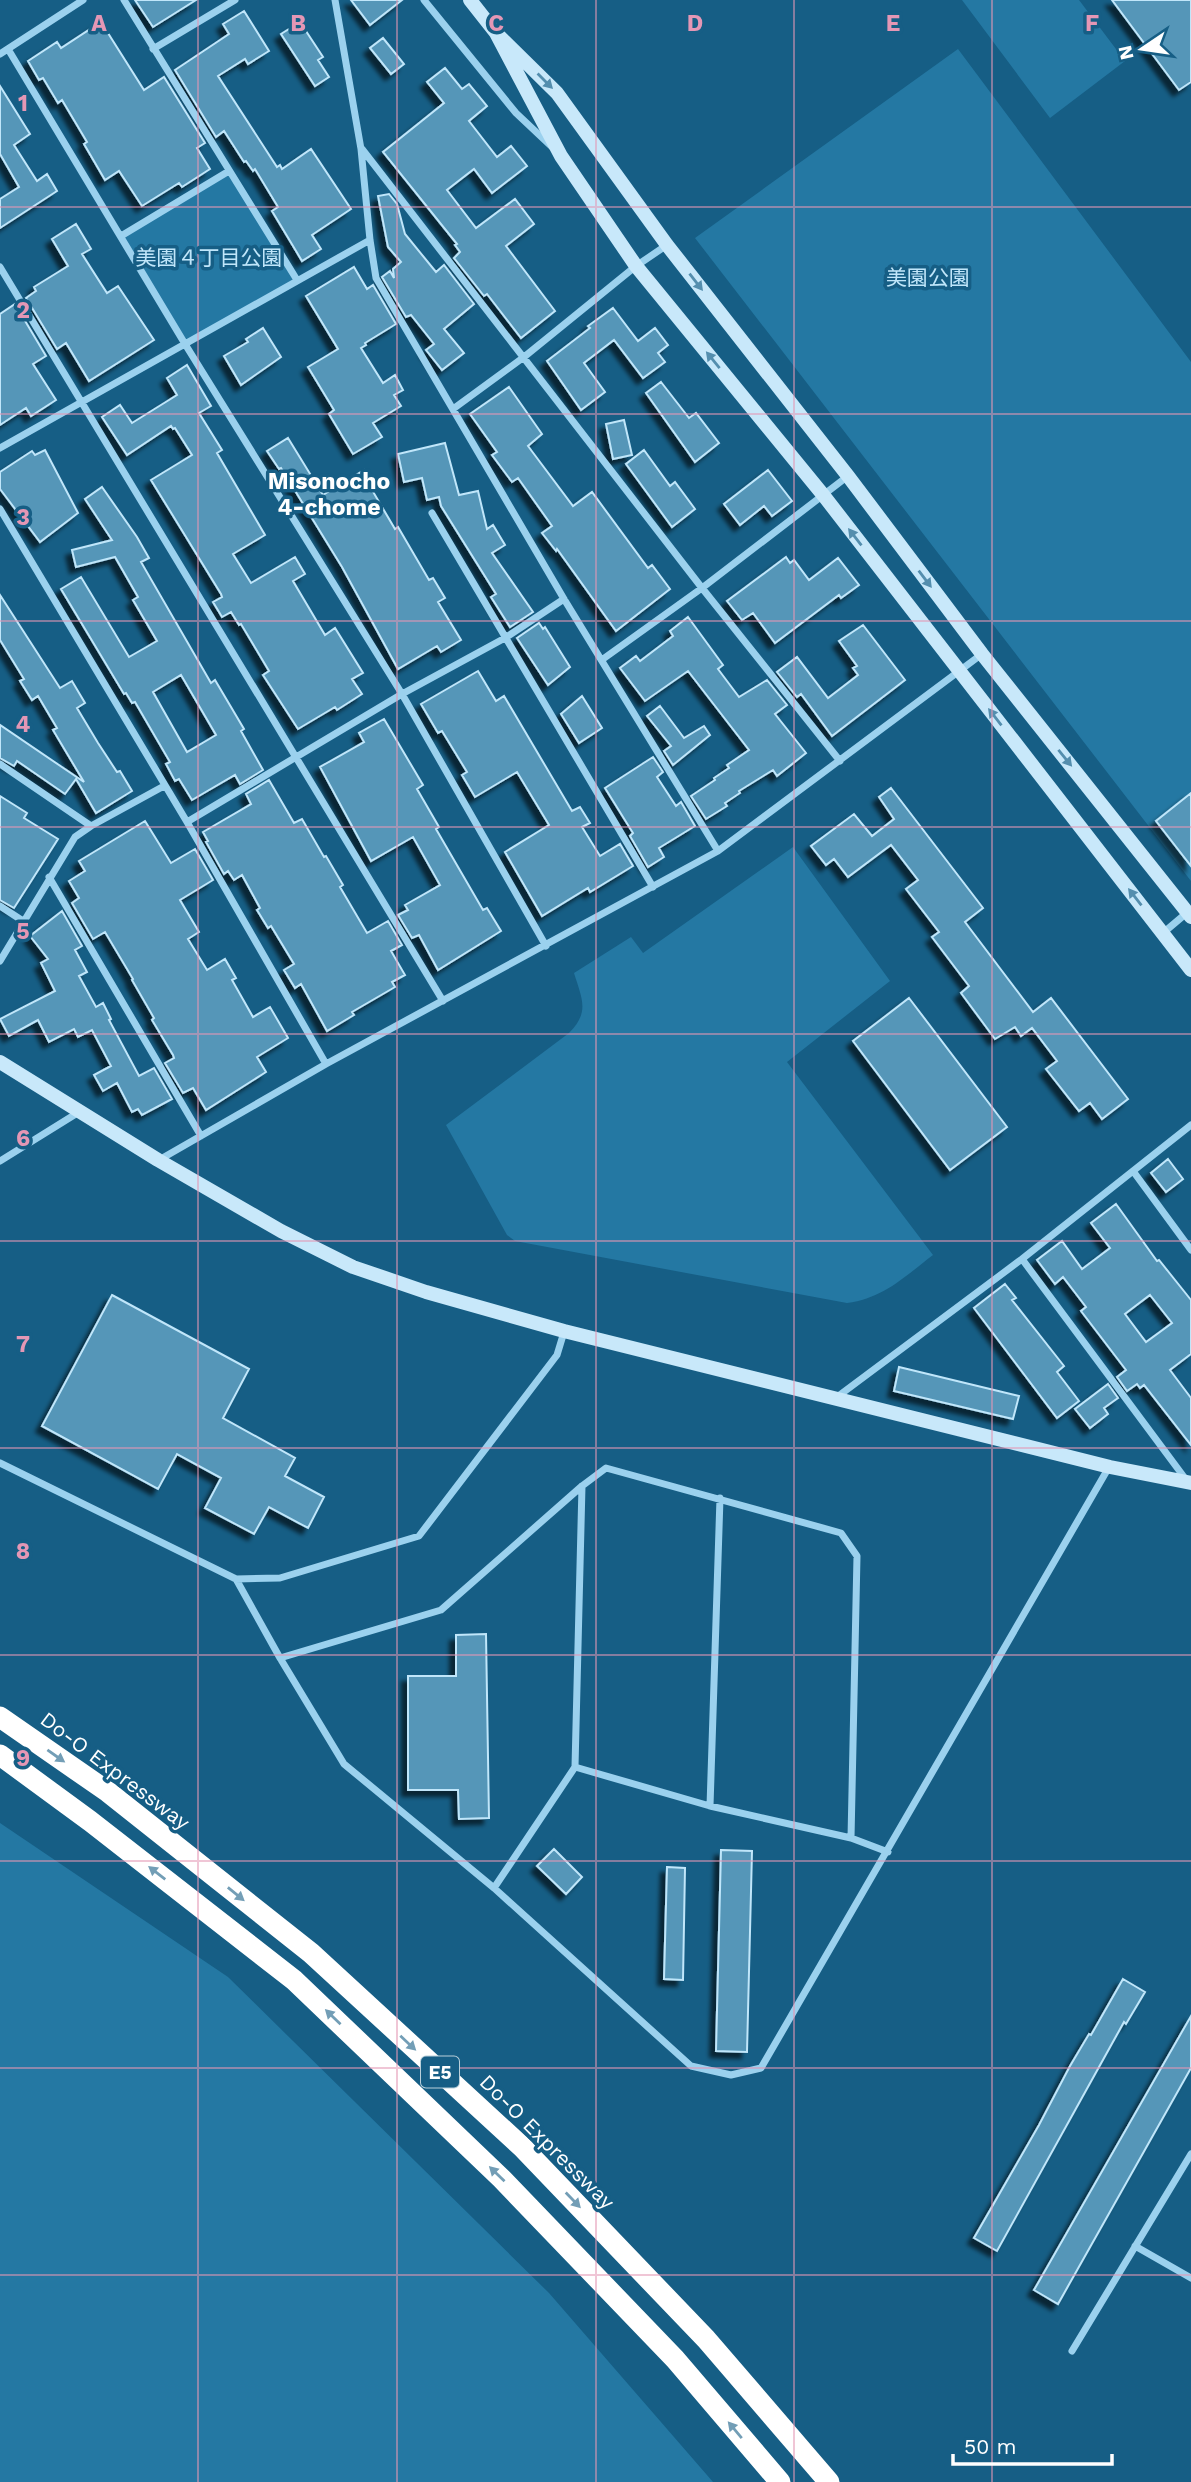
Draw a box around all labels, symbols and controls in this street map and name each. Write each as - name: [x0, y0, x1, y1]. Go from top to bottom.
- text: A: [91, 10, 107, 37]
- text: B: [290, 10, 306, 37]
- text: C: [488, 10, 504, 37]
- text: D: [687, 10, 703, 37]
- text: E: [886, 10, 900, 37]
- text: F: [1085, 10, 1099, 37]
- north arrow: [1107, 14, 1177, 84]
- text: N: [1113, 43, 1139, 62]
- one-way arrow: [536, 73, 553, 90]
- text: 1: [18, 90, 28, 117]
- park label: 美園４丁目公園: [136, 245, 283, 270]
- park label: 美園公園: [886, 265, 970, 290]
- one-way arrow: [689, 273, 703, 291]
- text: 2: [16, 297, 30, 324]
- one-way arrow: [706, 352, 721, 369]
- district label: Misonocho 4-chome: [268, 468, 390, 521]
- text: 3: [16, 504, 30, 531]
- one-way arrow: [848, 529, 863, 547]
- one-way arrow: [918, 570, 932, 588]
- one-way arrow: [987, 709, 1002, 727]
- text: 4: [16, 711, 31, 738]
- one-way arrow: [1057, 749, 1072, 767]
- one-way arrow: [1127, 888, 1142, 906]
- text: 5: [16, 918, 30, 945]
- text: 6: [16, 1125, 30, 1152]
- text: 7: [16, 1331, 30, 1358]
- text: 8: [16, 1538, 30, 1565]
- street label: Do-O Expressway: [36, 1706, 195, 1835]
- text: 9: [16, 1745, 30, 1772]
- one-way arrow: [47, 1749, 65, 1763]
- one-way arrow: [148, 1866, 166, 1880]
- one-way arrow: [228, 1886, 245, 1901]
- one-way arrow: [324, 2008, 341, 2025]
- one-way arrow: [399, 2035, 417, 2051]
- road number: E5: [421, 2056, 459, 2088]
- street label: Do-O Expressway: [475, 2069, 620, 2214]
- one-way arrow: [489, 2166, 506, 2182]
- one-way arrow: [564, 2191, 580, 2208]
- one-way arrow: [728, 2421, 743, 2439]
- scale bar: [953, 2422, 1112, 2466]
- text: 50 m: [964, 2434, 1016, 2459]

